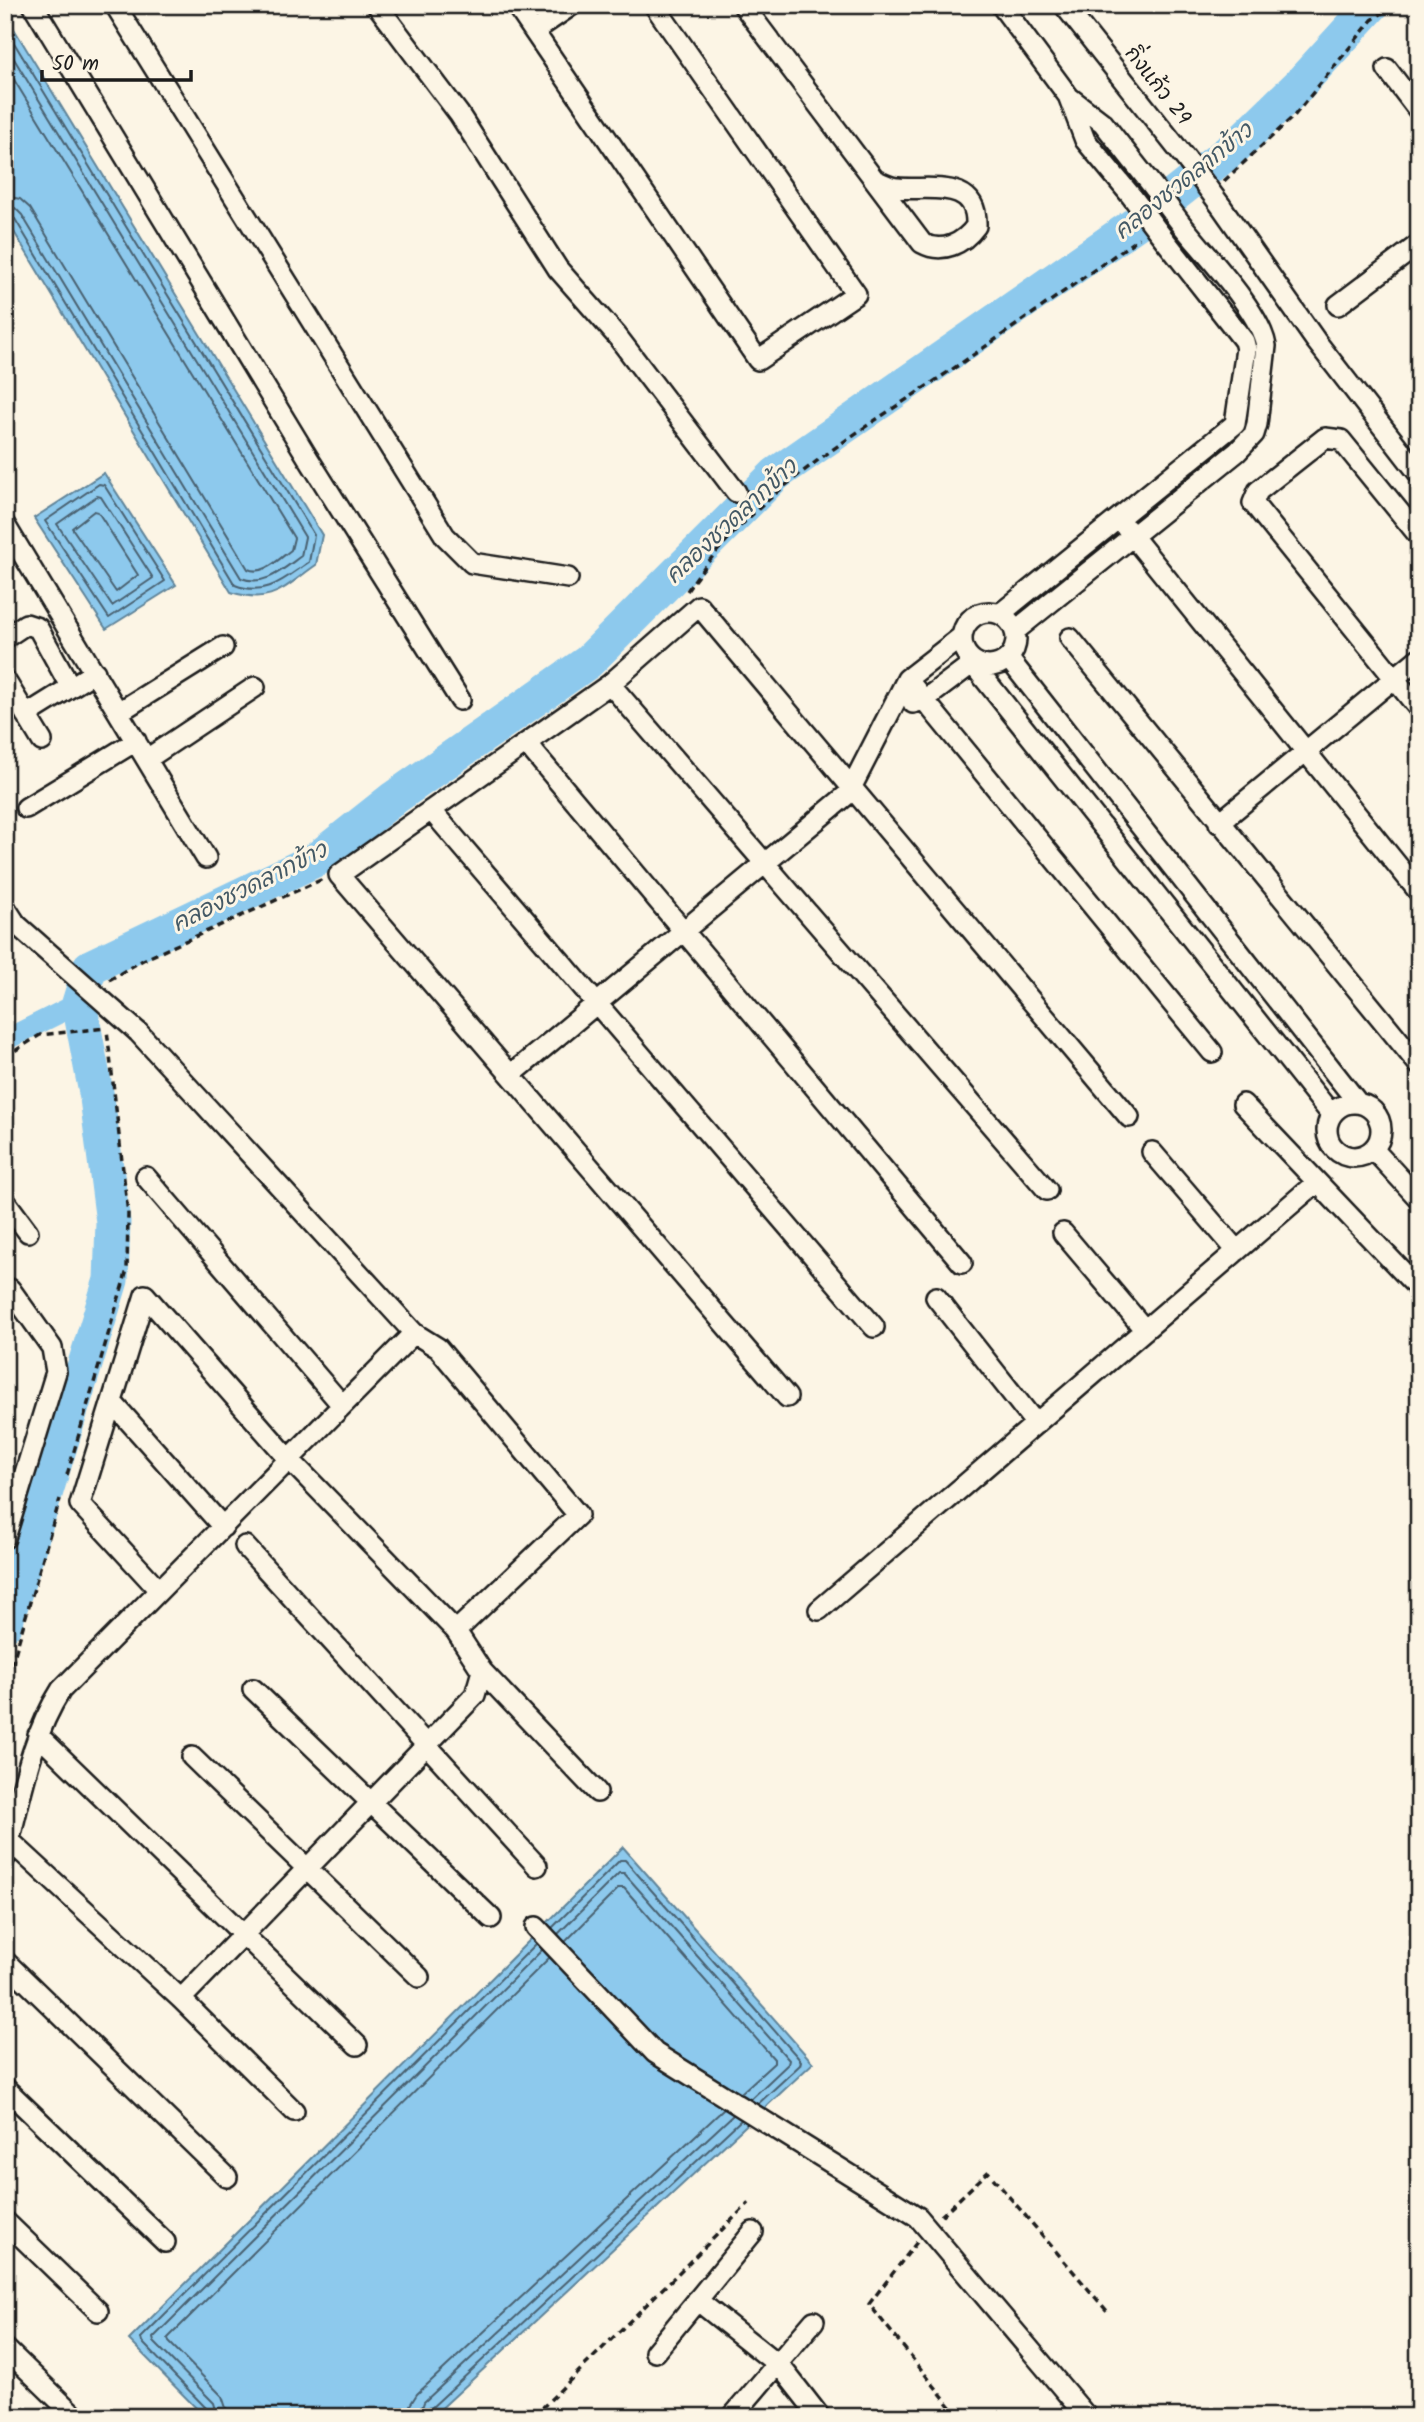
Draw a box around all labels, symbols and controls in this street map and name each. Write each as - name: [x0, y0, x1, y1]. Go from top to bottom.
- scale bar: [42, 38, 191, 82]
- street label: กิ่งแก้ว 29: [1115, 38, 1200, 133]
- text: 50 m: [52, 48, 99, 81]
- water label: คลองชวดลากข้าว: [1107, 113, 1263, 249]
- water label: คลองชวดลากข้าว: [658, 449, 808, 593]
- water label: คลองชวดลากข้าว: [166, 832, 336, 943]

